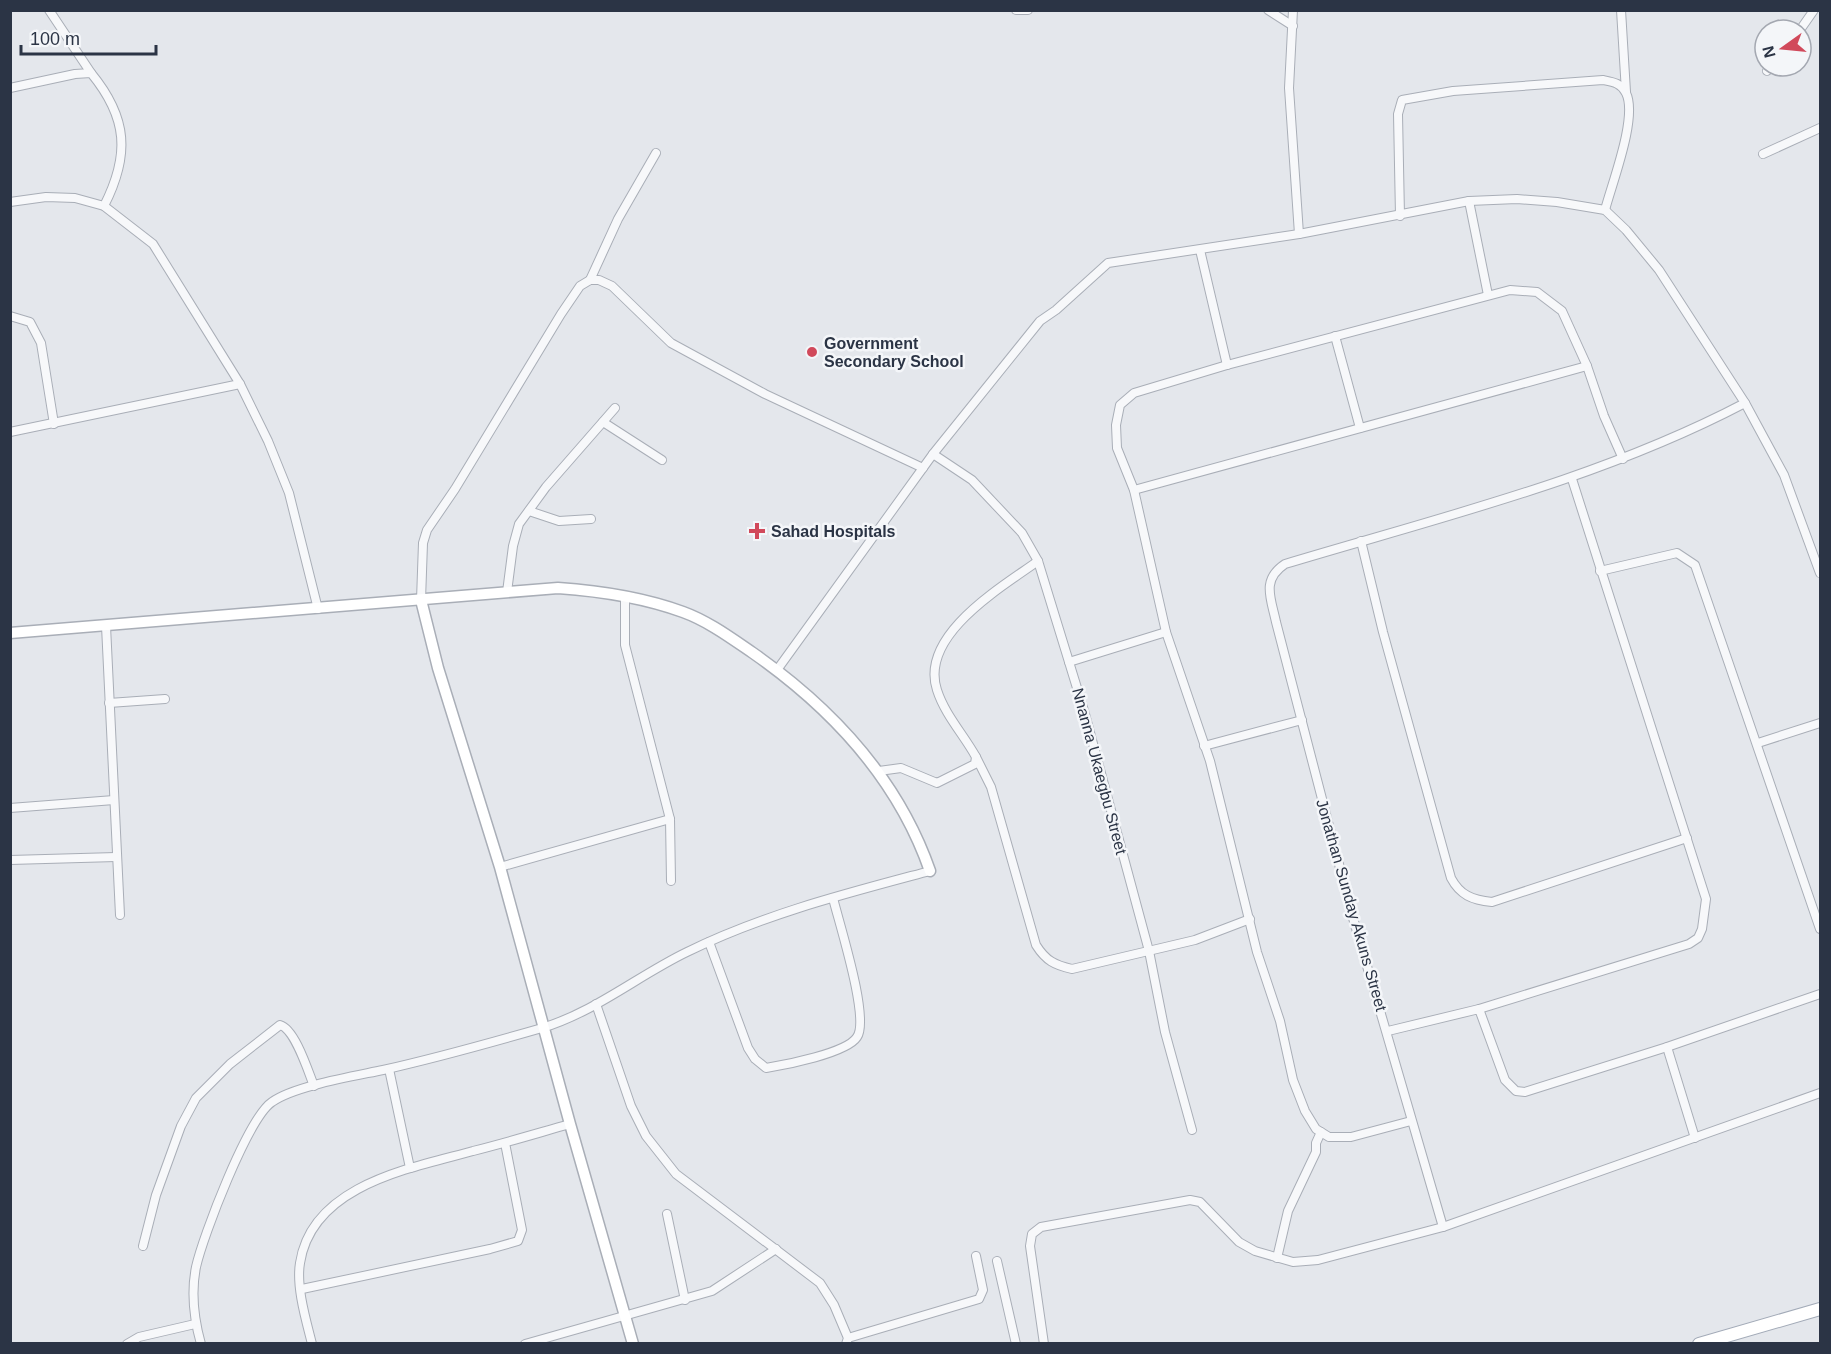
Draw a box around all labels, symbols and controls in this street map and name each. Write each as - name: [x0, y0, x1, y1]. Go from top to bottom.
- scale bar: [21, 18, 156, 56]
- north arrow: [1753, 18, 1813, 78]
- text: 100 m: [30, 29, 80, 49]
- text: N: [1759, 44, 1779, 60]
- place label: Government Secondary School: [824, 335, 964, 370]
- marker: Government Secondary School: [805, 345, 819, 359]
- marker: Sahad Hospitals: [748, 522, 766, 540]
- place label: Sahad Hospitals: [771, 523, 896, 540]
- street label: Nnanna Ukaegbu Street: [1069, 686, 1130, 857]
- street label: Jonathan Sunday Akuns Street: [1313, 797, 1390, 1014]

